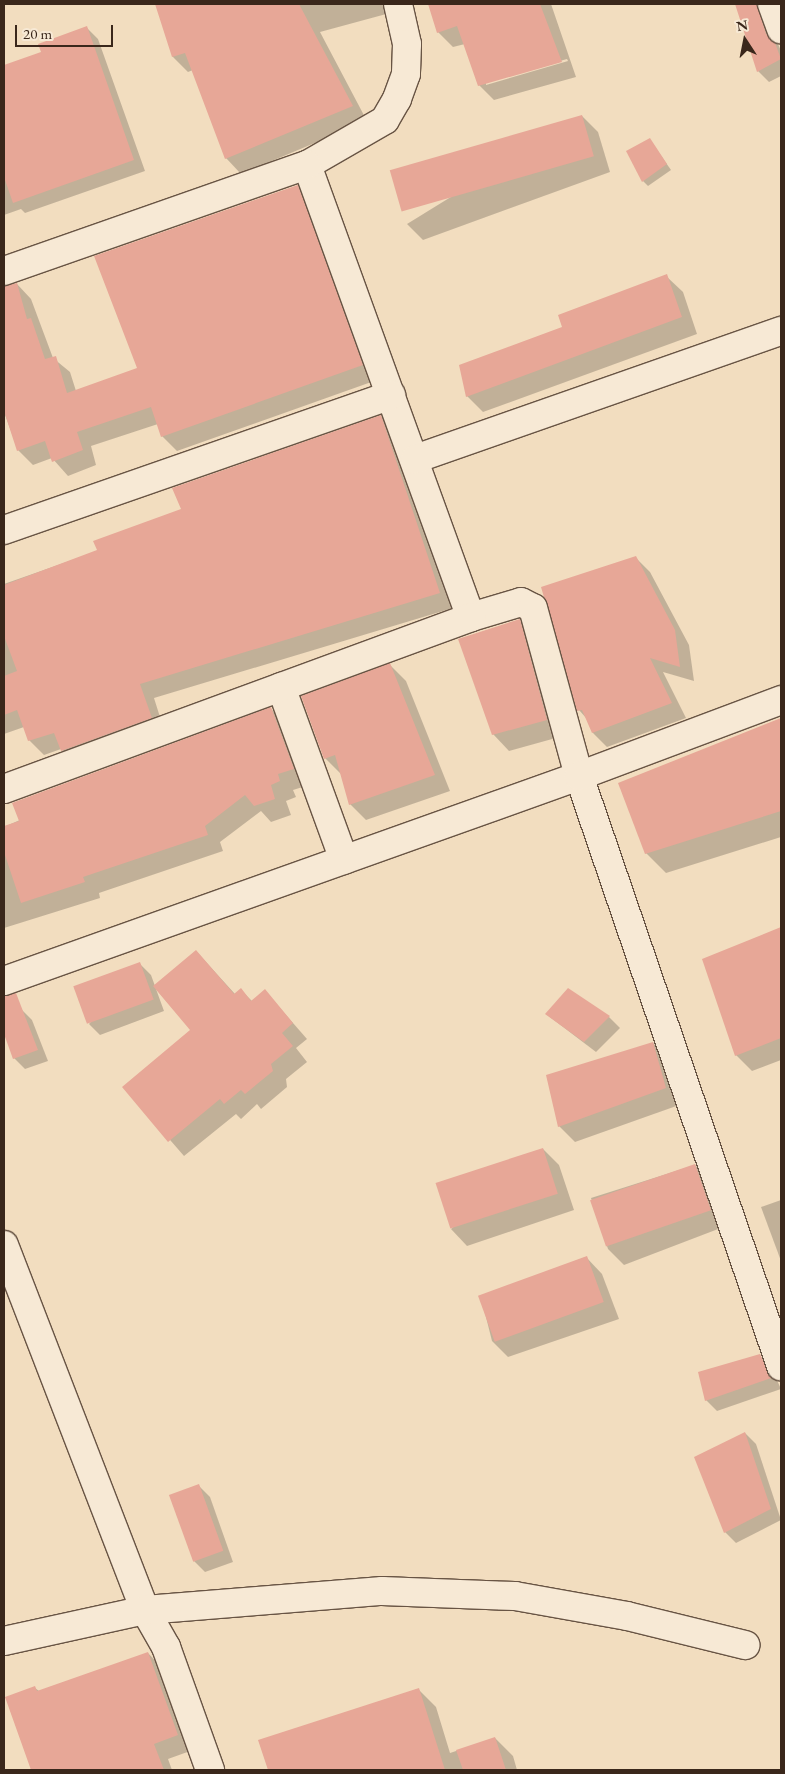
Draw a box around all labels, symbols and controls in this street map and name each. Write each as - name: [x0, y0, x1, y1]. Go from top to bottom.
- scale bar: [18, 15, 115, 47]
- north arrow: [720, 15, 770, 65]
- text: N: [735, 15, 749, 35]
- text: 20 m: [23, 24, 52, 43]

